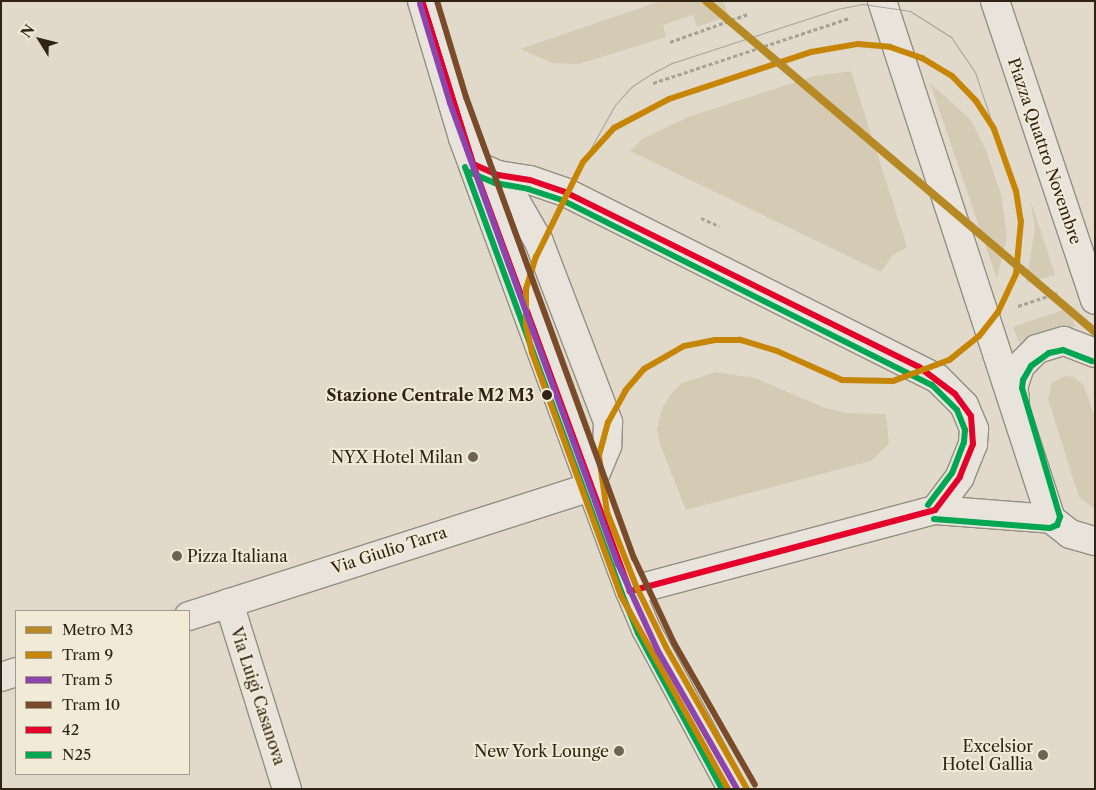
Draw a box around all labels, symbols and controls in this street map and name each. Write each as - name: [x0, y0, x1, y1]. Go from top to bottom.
- north arrow: [15, 15, 65, 65]
- text: N: [17, 21, 39, 41]
- street label: Piazza Quattro Novembre: [1004, 55, 1086, 247]
- place label: Stazione Centrale M2 M3: [326, 385, 534, 405]
- marker: Stazione Centrale M2 M3: [538, 386, 556, 404]
- place label: NYX Hotel Milan: [331, 447, 463, 467]
- marker: NYX Hotel Milan: [467, 451, 479, 463]
- street label: Via Giulio Tarra: [328, 522, 450, 578]
- place label: Pizza Italiana: [187, 546, 288, 566]
- marker: Pizza Italiana: [171, 550, 183, 562]
- legend: [15, 610, 190, 775]
- text: Metro M3: [62, 620, 133, 639]
- street label: Via Luigi Casanova: [227, 625, 289, 767]
- text: Tram 9: [62, 645, 113, 664]
- text: Tram 5: [62, 670, 113, 689]
- text: Tram 10: [62, 695, 120, 714]
- text: 42: [62, 720, 79, 739]
- place label: Excelsior Hotel Gallia: [942, 736, 1033, 774]
- place label: New York Lounge: [473, 741, 609, 761]
- text: N25: [62, 745, 91, 764]
- marker: New York Lounge: [613, 745, 625, 757]
- marker: Excelsior Hotel Gallia: [1037, 749, 1049, 761]

